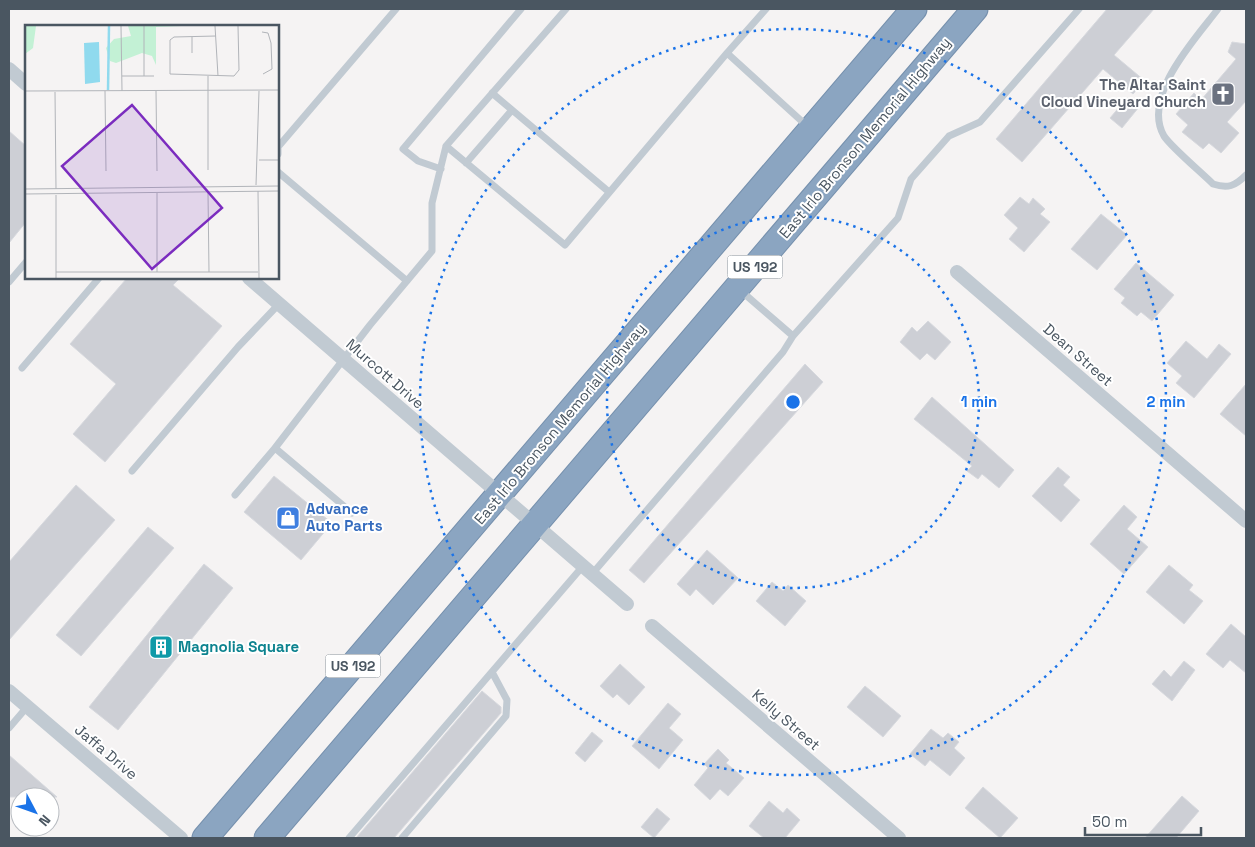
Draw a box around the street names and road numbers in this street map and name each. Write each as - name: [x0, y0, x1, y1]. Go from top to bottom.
- street label: East Irlo Bronson Memorial Highway: [775, 33, 954, 242]
- road number: US 192: [728, 256, 782, 278]
- street label: East Irlo Bronson Memorial Highway: [470, 319, 649, 528]
- street label: Dean Street: [1040, 319, 1117, 390]
- street label: Murcott Drive: [342, 335, 428, 413]
- road number: US 192: [326, 654, 380, 678]
- street label: Kelly Street: [748, 685, 824, 754]
- street label: Jaffa Drive: [71, 720, 142, 784]

